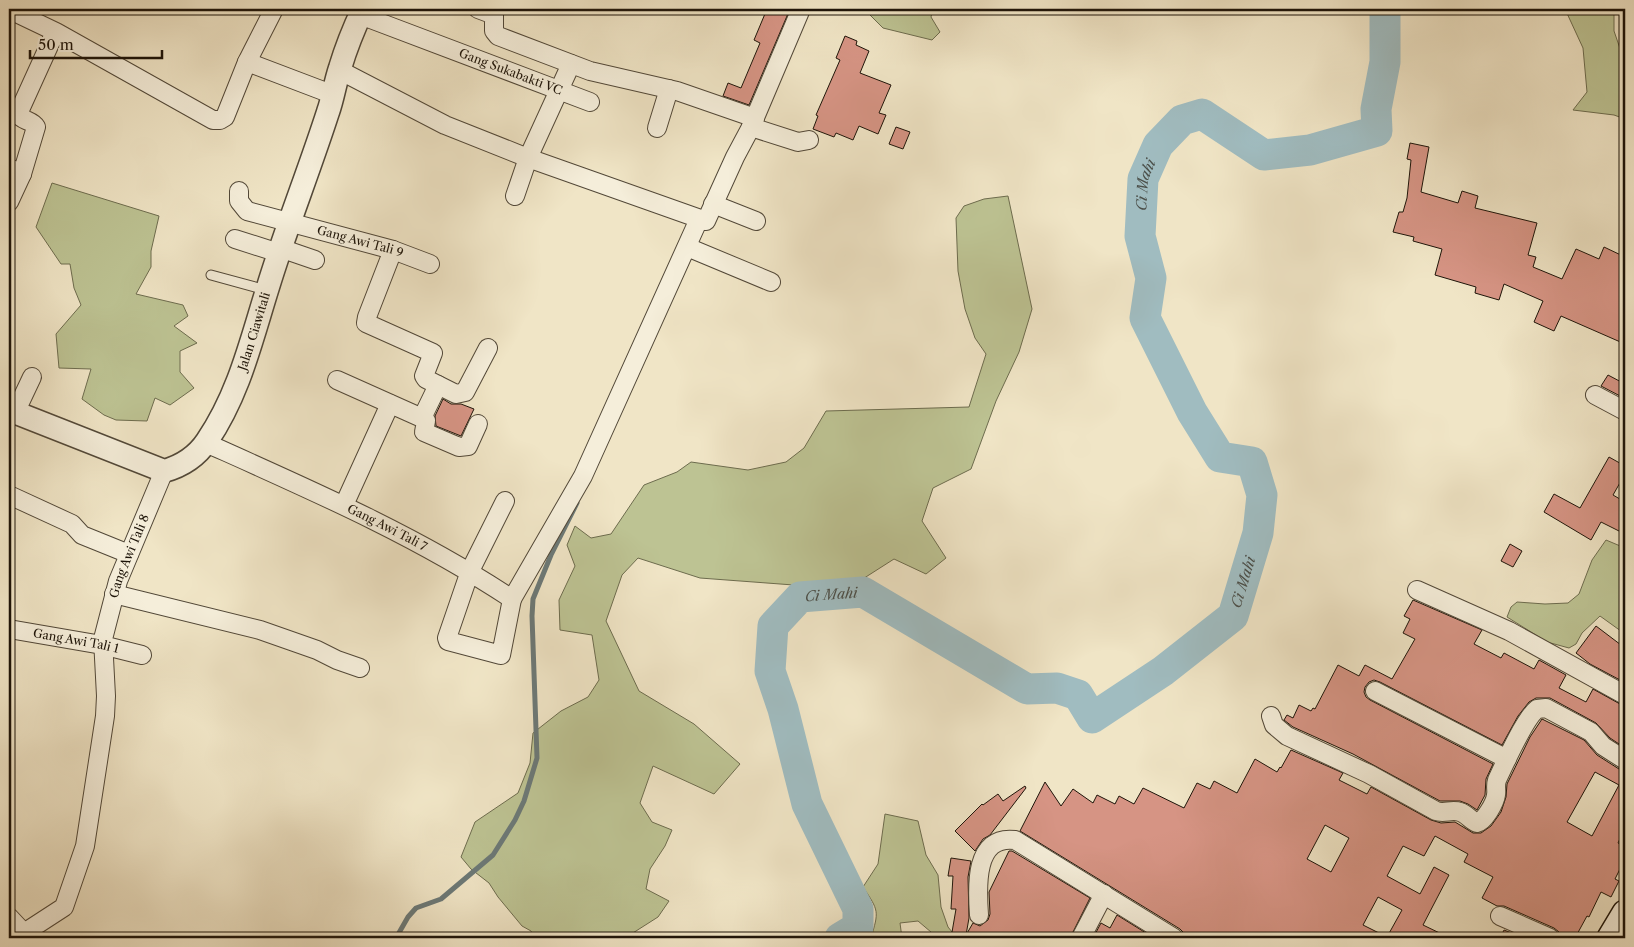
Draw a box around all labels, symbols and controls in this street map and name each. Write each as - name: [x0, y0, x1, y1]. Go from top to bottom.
- scale bar: [30, 28, 162, 60]
- text: 50 m: [38, 35, 74, 54]
- street label: Gang Sukabakti VC: [457, 45, 565, 98]
- water label: Ci Mahi: [1132, 155, 1160, 211]
- street label: Gang Awi Tali 9: [315, 222, 406, 260]
- street label: Jalan Ciawitali: [234, 290, 273, 374]
- street label: Gang Awi Tali 7: [345, 501, 430, 554]
- street label: Gang Awi Tali 8: [106, 512, 152, 599]
- water label: Ci Mahi: [1227, 553, 1260, 610]
- water label: Ci Mahi: [804, 583, 860, 606]
- street label: Gang Awi Tali 1: [32, 625, 121, 656]

